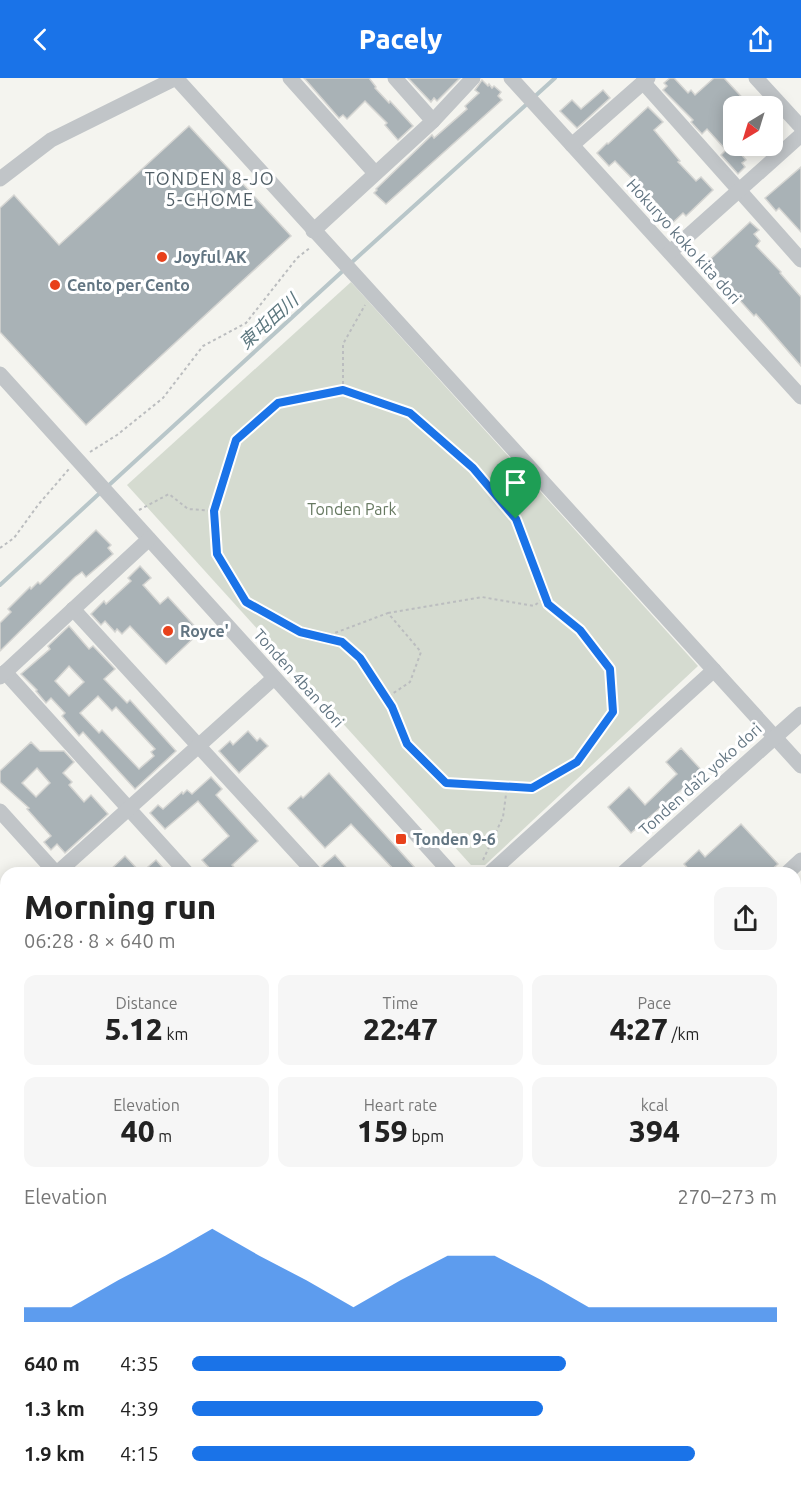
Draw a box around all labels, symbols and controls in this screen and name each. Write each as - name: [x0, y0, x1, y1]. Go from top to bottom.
- icon: back: [24, 23, 57, 56]
- icon: share: [744, 23, 777, 56]
- text: Pacely: [359, 24, 442, 54]
- north arrow: [723, 96, 783, 156]
- map controls: [723, 96, 783, 156]
- district label: TONDEN 8-JO 5-CHOME: [145, 168, 275, 209]
- street label: Hokuryo koko kita dori: [623, 175, 745, 307]
- place label: Joyful AK: [174, 248, 247, 266]
- marker: Joyful AK: [155, 250, 169, 264]
- place label: Cento per Cento: [67, 276, 190, 294]
- marker: Cento per Cento: [48, 278, 62, 292]
- water label: 東屯田川: [235, 288, 303, 353]
- pin: [490, 457, 541, 519]
- icon: arrive: [499, 466, 532, 499]
- park label: Tonden Park: [307, 500, 397, 518]
- place label: Royce': [180, 622, 229, 640]
- marker: Royce': [161, 624, 175, 638]
- street label: Tonden 4ban dori: [250, 625, 348, 731]
- street label: Tonden dai2 yoko dori: [635, 719, 765, 839]
- place label: Tonden 9-6: [413, 830, 496, 848]
- marker: Tonden 9-6: [394, 832, 408, 846]
- button: share: [714, 887, 777, 950]
- text: Morning run: [24, 888, 216, 925]
- text: 06:28 · 8 × 640 m: [24, 929, 176, 952]
- text: Distance: [116, 994, 177, 1012]
- text: Time: [383, 994, 418, 1012]
- text: Pace: [638, 994, 671, 1012]
- text: 5.12: [105, 1012, 163, 1046]
- text: 22:47: [363, 1012, 438, 1046]
- text: 4:27: [610, 1012, 668, 1046]
- text: km: [163, 1025, 188, 1043]
- text: /km: [668, 1025, 699, 1043]
- text: Elevation: [113, 1096, 180, 1114]
- text: Heart rate: [364, 1096, 437, 1114]
- text: kcal: [641, 1096, 668, 1114]
- text: 40: [121, 1114, 155, 1148]
- text: 159: [357, 1114, 408, 1148]
- text: 394: [629, 1114, 680, 1148]
- text: m: [155, 1127, 172, 1145]
- text: bpm: [408, 1127, 444, 1145]
- text: Elevation: [24, 1185, 107, 1208]
- text: 270–273 m: [678, 1185, 777, 1208]
- text: 640 m: [24, 1352, 80, 1375]
- text: 4:35: [120, 1352, 159, 1375]
- text: 1.3 km: [24, 1397, 85, 1420]
- text: 4:39: [120, 1397, 159, 1420]
- text: 1.9 km: [24, 1442, 85, 1465]
- text: 4:15: [120, 1442, 159, 1465]

